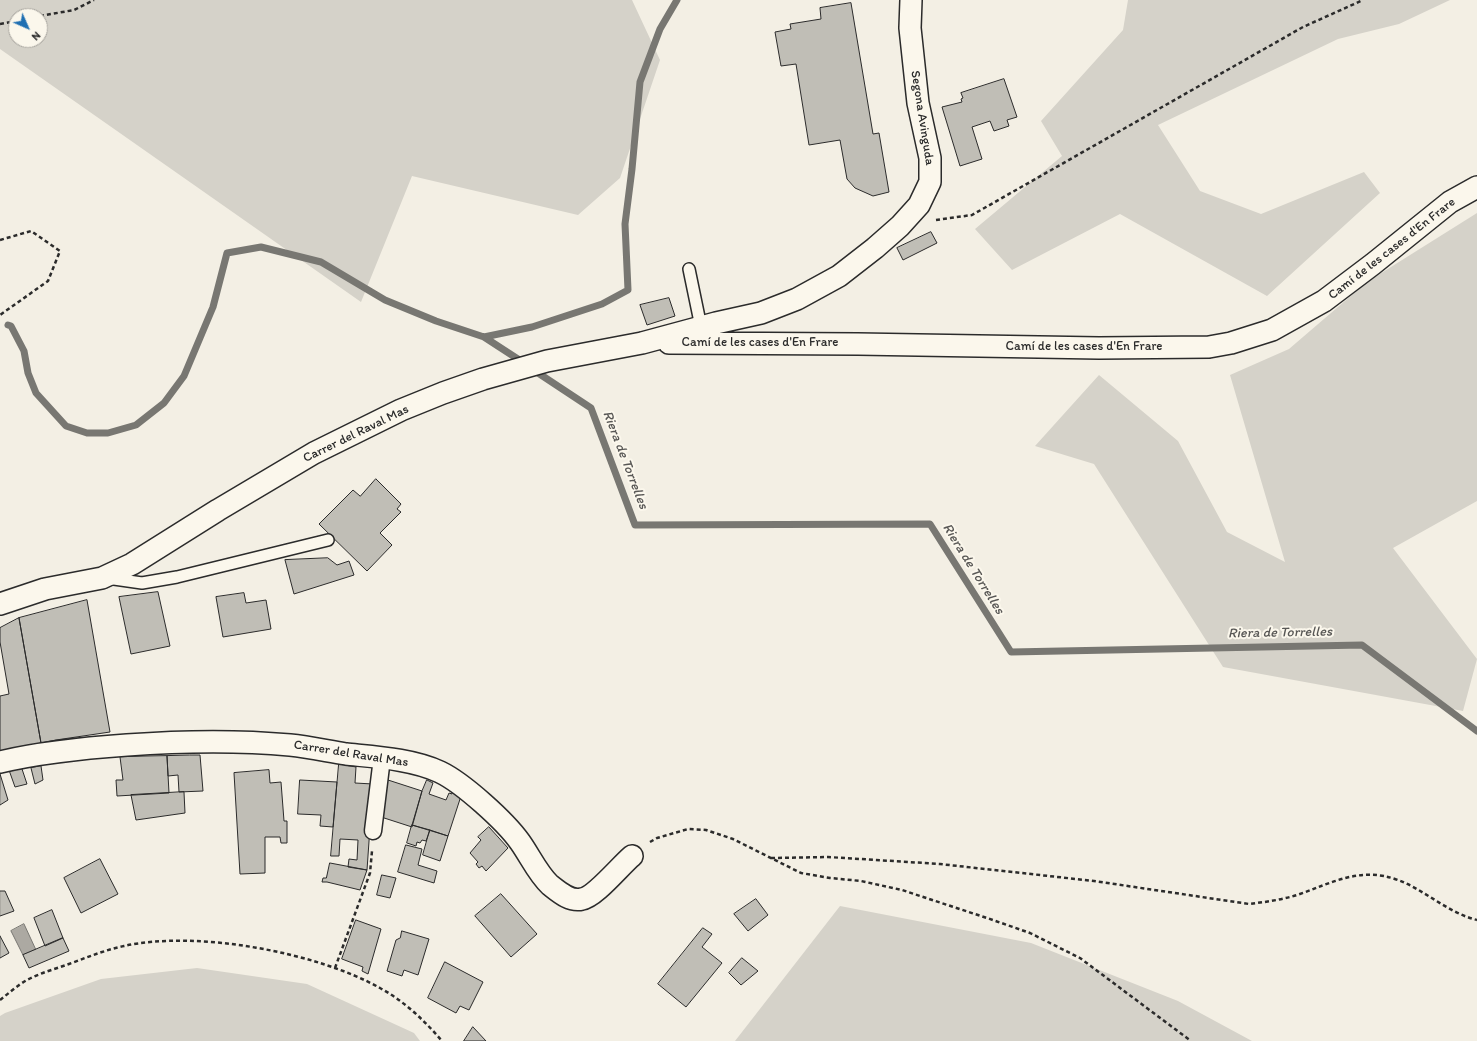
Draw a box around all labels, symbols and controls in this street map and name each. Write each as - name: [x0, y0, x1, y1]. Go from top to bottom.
- north arrow: [8, 8, 48, 48]
- text: N: [29, 29, 43, 43]
- street label: Segona Avinguda: [907, 70, 937, 166]
- street label: Camí de les cases d'En Frare: [1325, 195, 1459, 303]
- street label: Camí de les cases d'En Frare: [682, 335, 838, 351]
- street label: Camí de les cases d'En Frare: [1006, 339, 1162, 355]
- street label: Carrer del Raval Mas: [301, 402, 411, 466]
- water label: Riera de Torrelles: [598, 408, 652, 512]
- water label: Riera de Torrelles: [938, 520, 1008, 618]
- water label: Riera de Torrelles: [1228, 624, 1332, 642]
- street label: Carrer del Raval Mas: [293, 737, 409, 771]

